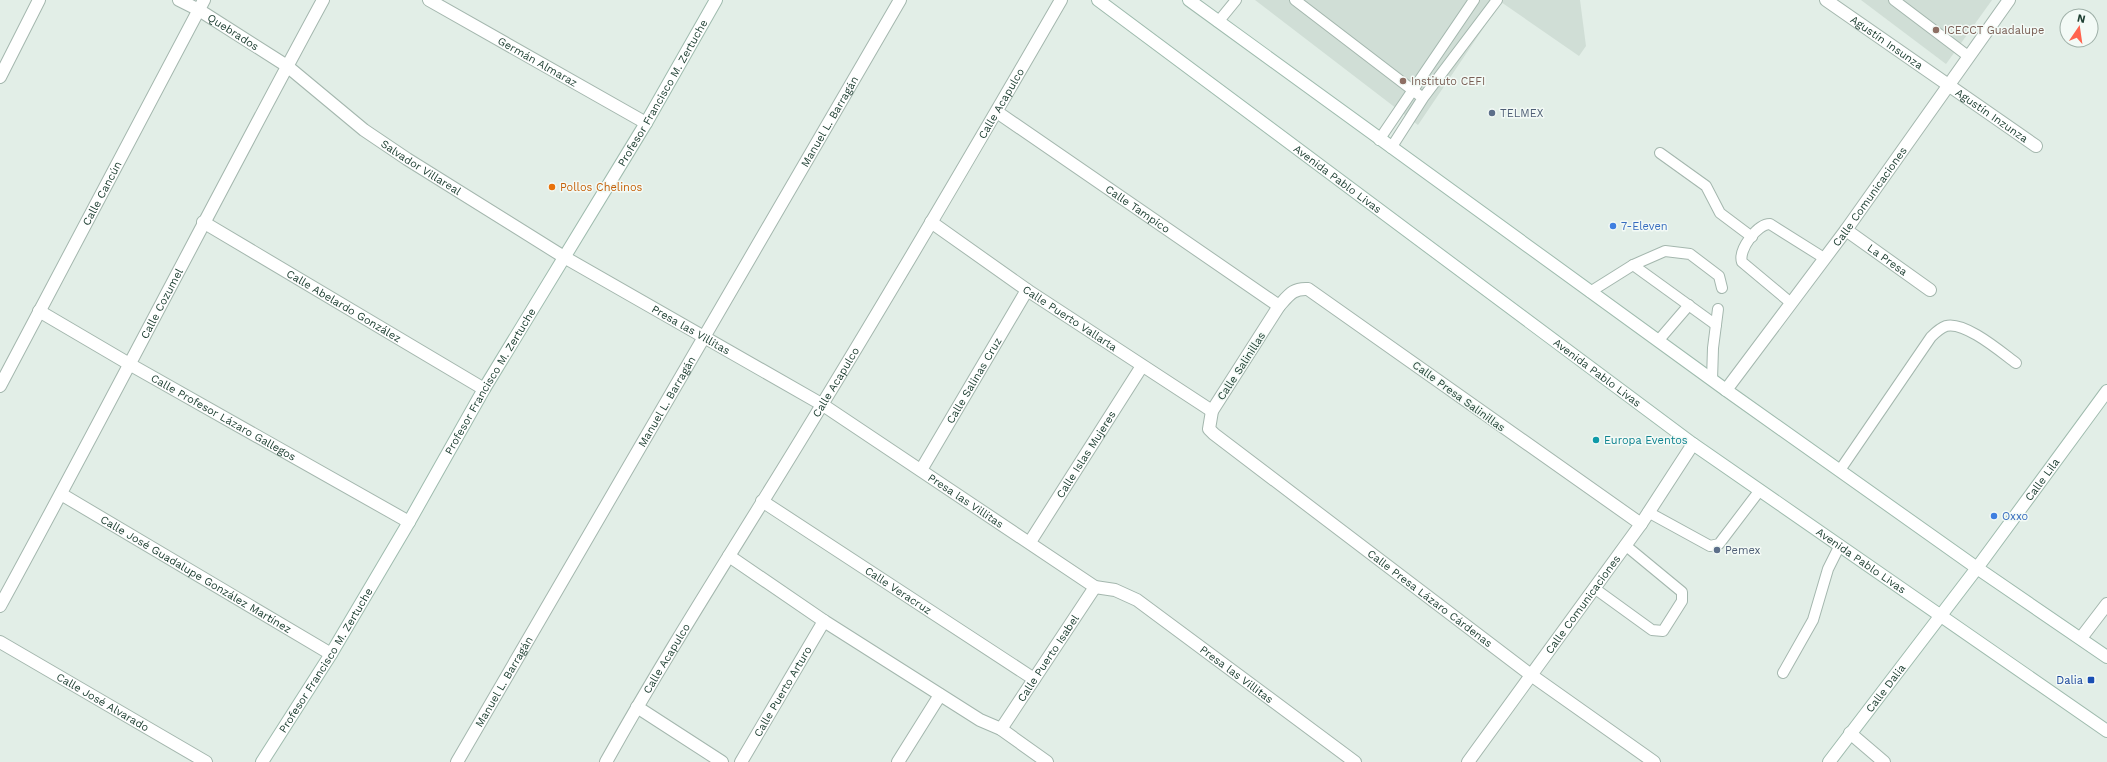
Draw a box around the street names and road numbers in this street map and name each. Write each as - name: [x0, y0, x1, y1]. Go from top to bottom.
- street label: Quebrados: [205, 11, 261, 53]
- street label: Agustín Insunza: [1848, 13, 1925, 72]
- street label: Profesor Francisco M. Zertuche: [615, 17, 711, 169]
- street label: Germán Almaraz: [495, 34, 580, 90]
- street label: Calle Acapulco: [976, 66, 1027, 141]
- street label: Manuel L. Barragán: [798, 74, 861, 169]
- street label: Agustín Inzunza: [1953, 86, 2030, 145]
- street label: Salvador Villareal: [378, 137, 464, 198]
- street label: Avenida Pablo Livas: [1291, 142, 1384, 216]
- street label: Calle Comunicaciones: [1830, 144, 1910, 249]
- street label: Calle Cancún: [80, 159, 125, 228]
- street label: Calle Tampico: [1103, 183, 1172, 236]
- street label: La Presa: [1865, 241, 1910, 279]
- street label: Calle Cozumel: [138, 266, 186, 341]
- street label: Calle Abelardo González: [284, 267, 403, 345]
- street label: Calle Puerto Vallarta: [1020, 283, 1119, 354]
- street label: Presa las Villitas: [649, 302, 732, 358]
- street label: Profesor Francisco M. Zertuche: [442, 306, 539, 457]
- street label: Calle Salinillas: [1215, 330, 1268, 403]
- street label: Calle Salinas Cruz: [944, 335, 1005, 426]
- street label: Avenida Pablo Livas: [1551, 336, 1644, 410]
- street label: Calle Acapulco: [810, 345, 862, 420]
- street label: Manuel L. Barragán: [636, 354, 699, 450]
- street label: Calle Presa Salinillas: [1410, 358, 1508, 435]
- street label: Calle Profesor Lázaro Gallegos: [149, 372, 298, 464]
- street label: Calle Islas Mujeres: [1054, 408, 1119, 501]
- street label: Calle Lila: [2023, 456, 2062, 504]
- street label: Presa las Villitas: [925, 471, 1006, 531]
- street label: Calle José Guadalupe González Martínez: [98, 513, 294, 636]
- street label: Avenida Pablo Livas: [1814, 525, 1908, 597]
- street label: Calle Presa Lázaro Cárdenas: [1365, 547, 1495, 650]
- street label: Calle Comunicaciones: [1543, 552, 1623, 656]
- street label: Calle Veracruz: [862, 564, 934, 617]
- street label: Profesor Francisco M. Zertuche: [276, 586, 376, 735]
- street label: Calle Puerto Isabel: [1015, 612, 1082, 704]
- street label: Calle Acapulco: [641, 621, 693, 696]
- street label: Manuel L. Barragán: [473, 634, 536, 730]
- street label: Presa las Villitas: [1197, 643, 1276, 706]
- street label: Calle Puerto Arturo: [751, 644, 815, 739]
- street label: Calle Dalia: [1863, 662, 1908, 715]
- street label: Calle José Alvarado: [54, 670, 151, 734]

